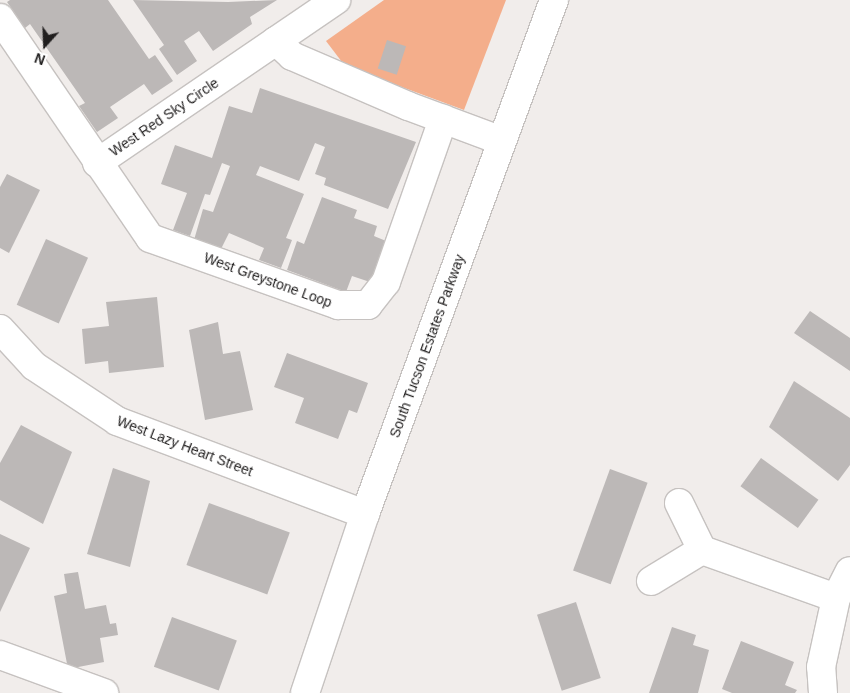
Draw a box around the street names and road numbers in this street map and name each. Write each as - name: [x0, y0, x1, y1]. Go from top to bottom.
- street label: West Red Sky Circle: [106, 74, 222, 160]
- street label: West Greystone Loop: [202, 249, 334, 311]
- street label: South Tucson Estates Parkway: [386, 252, 468, 440]
- street label: West Lazy Heart Street: [115, 412, 255, 480]

